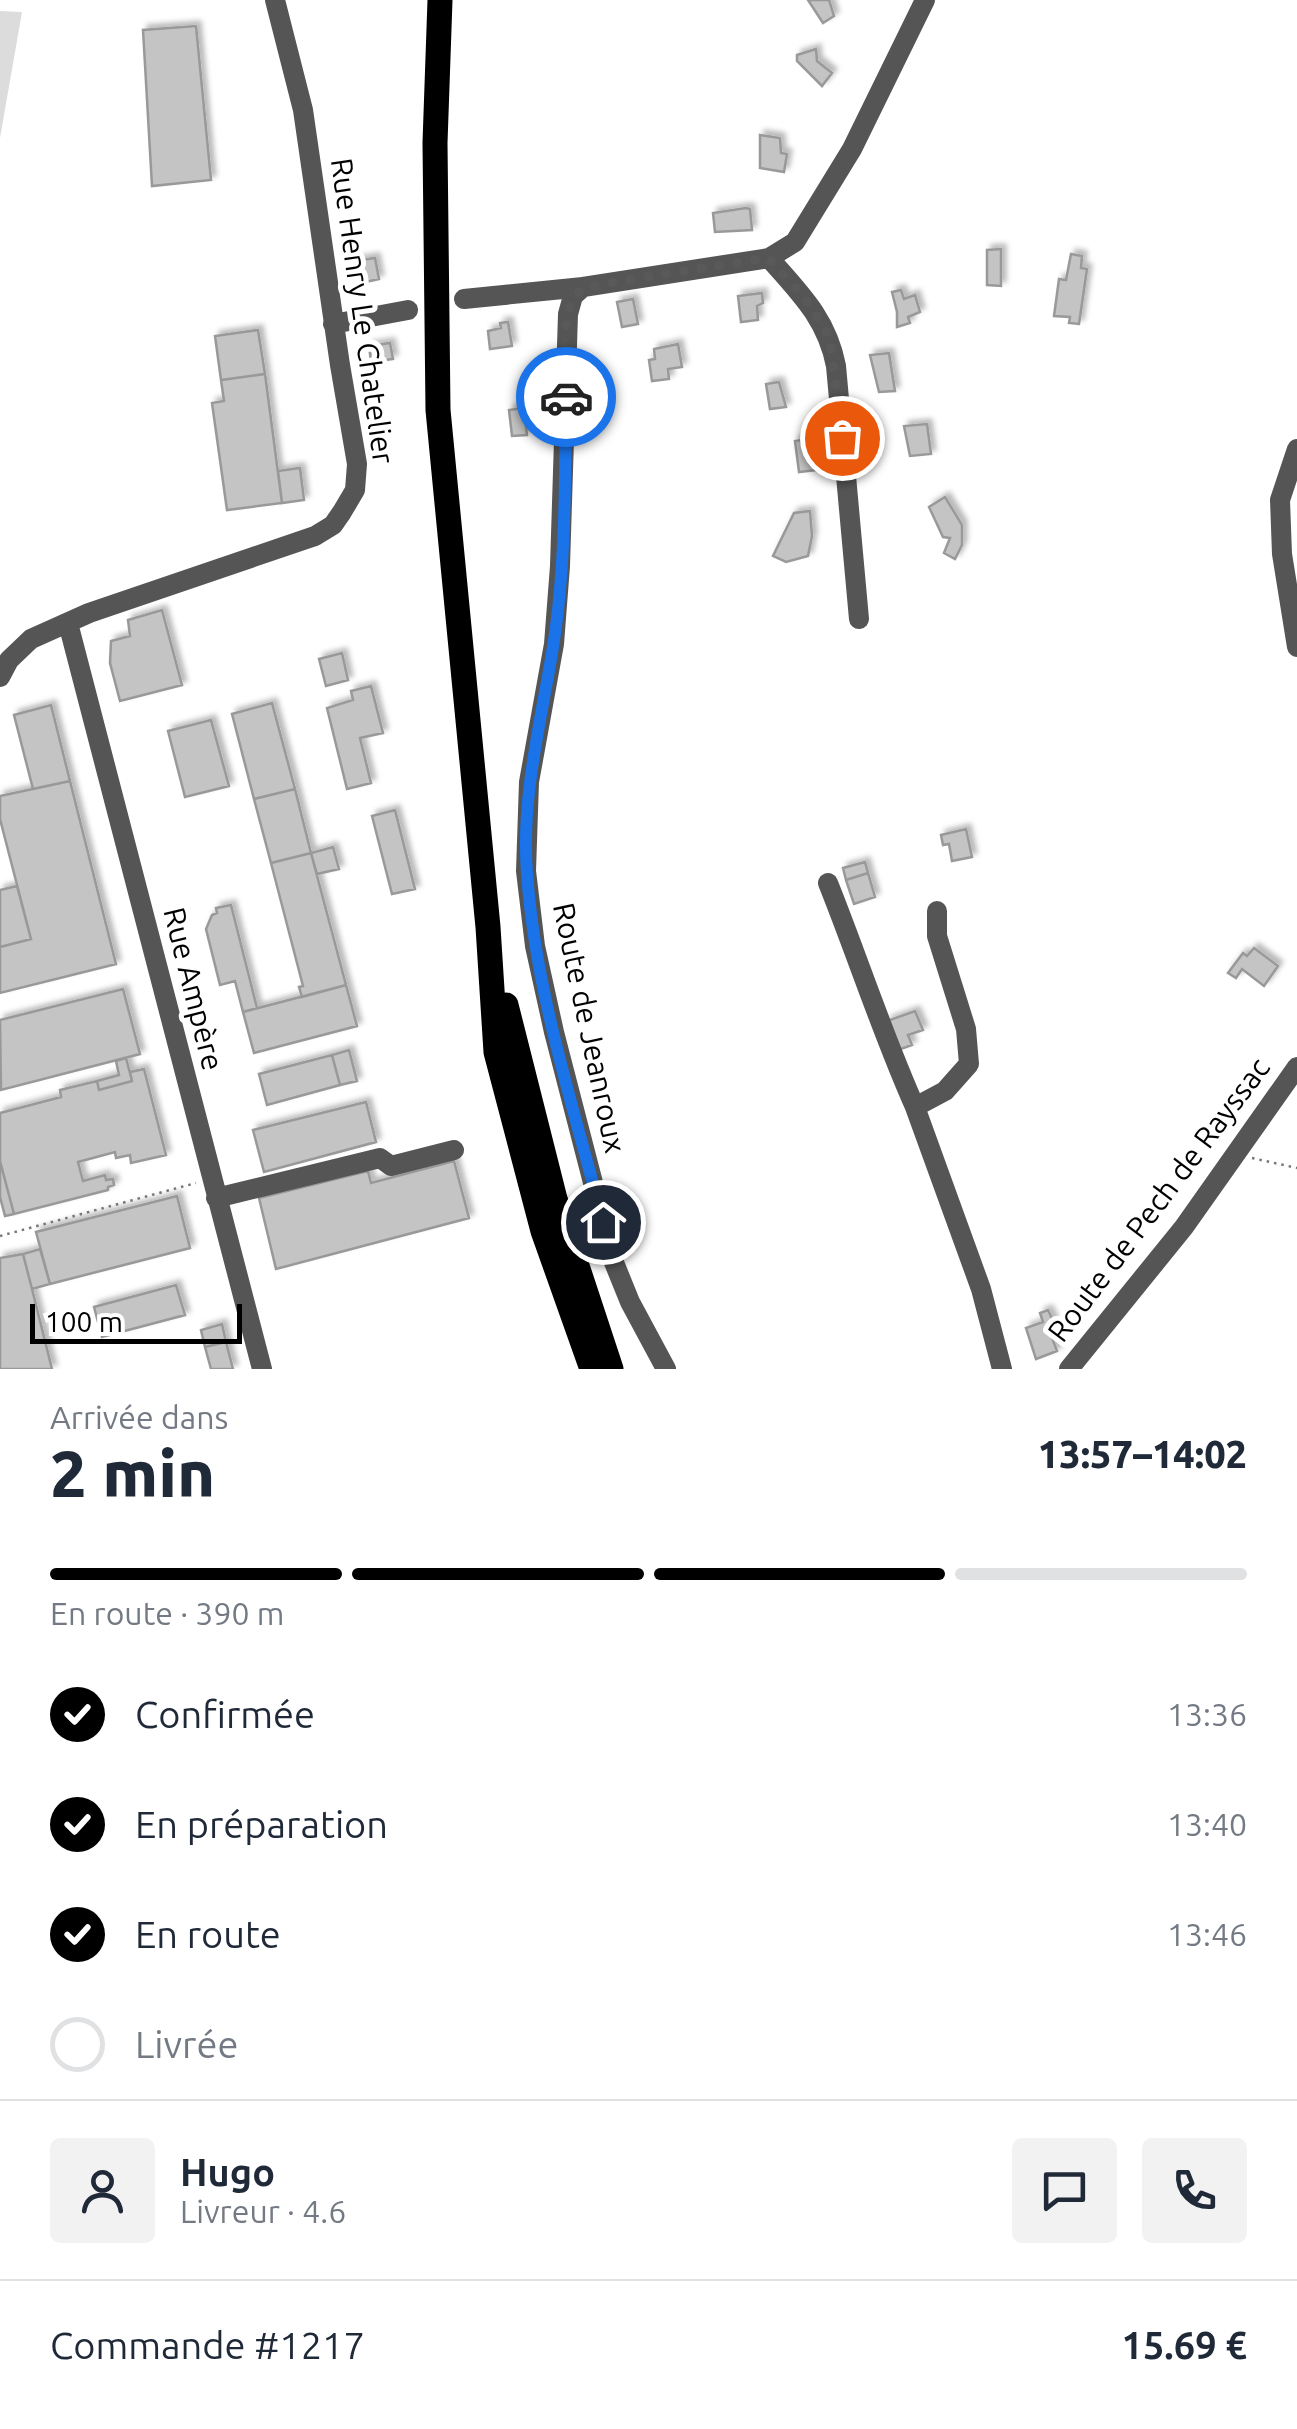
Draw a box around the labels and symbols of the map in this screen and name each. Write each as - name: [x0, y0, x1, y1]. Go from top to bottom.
- street label: Rue Henry Le Chatelier: [325, 156, 401, 466]
- courier: [516, 347, 616, 447]
- pin: [800, 396, 885, 481]
- street label: Route de Jeanroux: [547, 900, 633, 1156]
- street label: Rue Ampère: [157, 904, 231, 1074]
- street label: Route de Pech de Rayssac: [1040, 1051, 1276, 1348]
- pin: [561, 1180, 646, 1265]
- scale bar: [30, 1299, 242, 1344]

